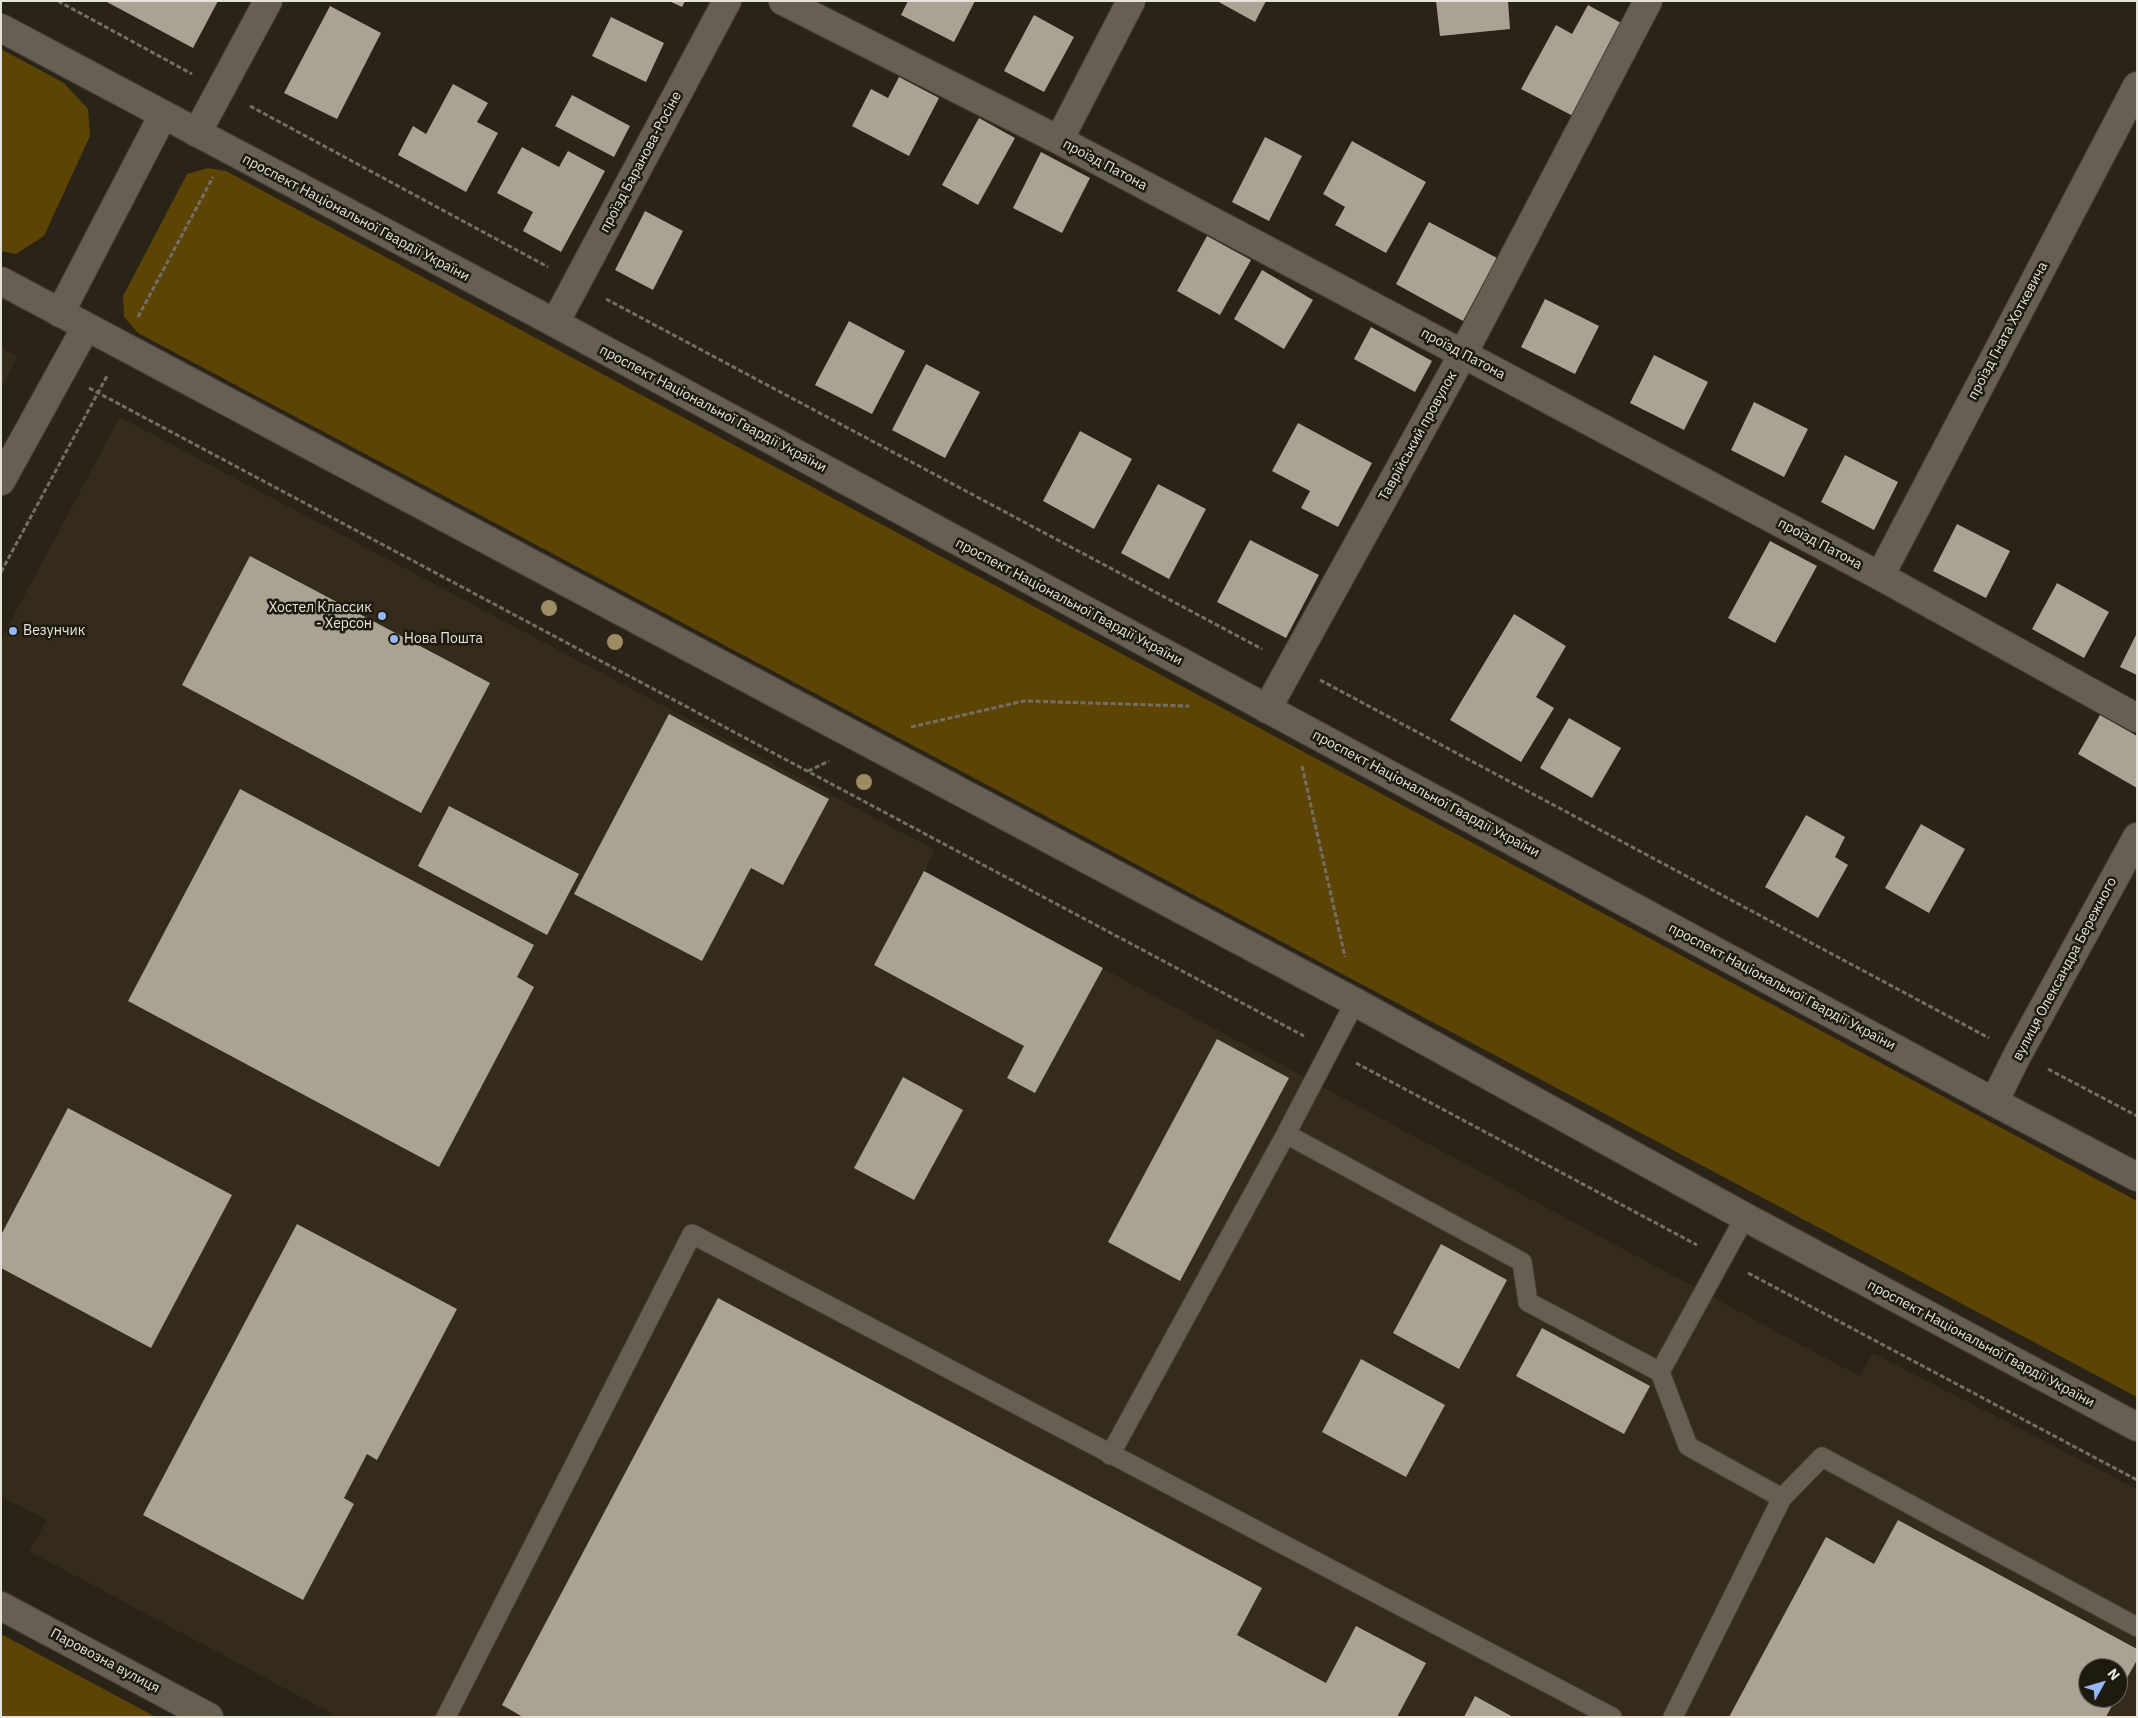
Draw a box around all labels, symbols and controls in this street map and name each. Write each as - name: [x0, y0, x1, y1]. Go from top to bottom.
- street label: проїзд Баранова-Росіне: [597, 89, 685, 235]
- street label: проїзд Патона: [1060, 136, 1150, 194]
- street label: проспект Національної Гвардії України: [240, 151, 472, 285]
- street label: проїзд Гната Хоткевича: [1964, 259, 2052, 403]
- street label: проїзд Патона: [1418, 325, 1508, 383]
- street label: проспект Національної Гвардії України: [597, 342, 829, 476]
- street label: Таврійський провулок: [1375, 368, 1461, 504]
- street label: проїзд Патона: [1775, 515, 1865, 573]
- street label: проспект Національної Гвардії України: [953, 535, 1185, 669]
- place label: Хостел Классик - Херсон: [269, 600, 372, 632]
- marker: Хостел Классик - Херсон: [376, 610, 388, 622]
- place label: Везунчик: [23, 623, 85, 639]
- marker: Везунчик: [7, 625, 19, 637]
- place label: Нова Пошта: [404, 631, 483, 647]
- marker: Нова Пошта: [388, 633, 400, 645]
- street label: проспект Національної Гвардії України: [1310, 727, 1542, 861]
- street label: вулиця Олександра Бережного: [2009, 874, 2121, 1064]
- street label: проспект Національної Гвардії України: [1666, 920, 1898, 1054]
- street label: проспект Національної Гвардії України: [1865, 1277, 2097, 1411]
- street label: Паровозна вулиця: [48, 1625, 162, 1697]
- north arrow: [2078, 1658, 2128, 1708]
- text: N: [2104, 1665, 2124, 1684]

